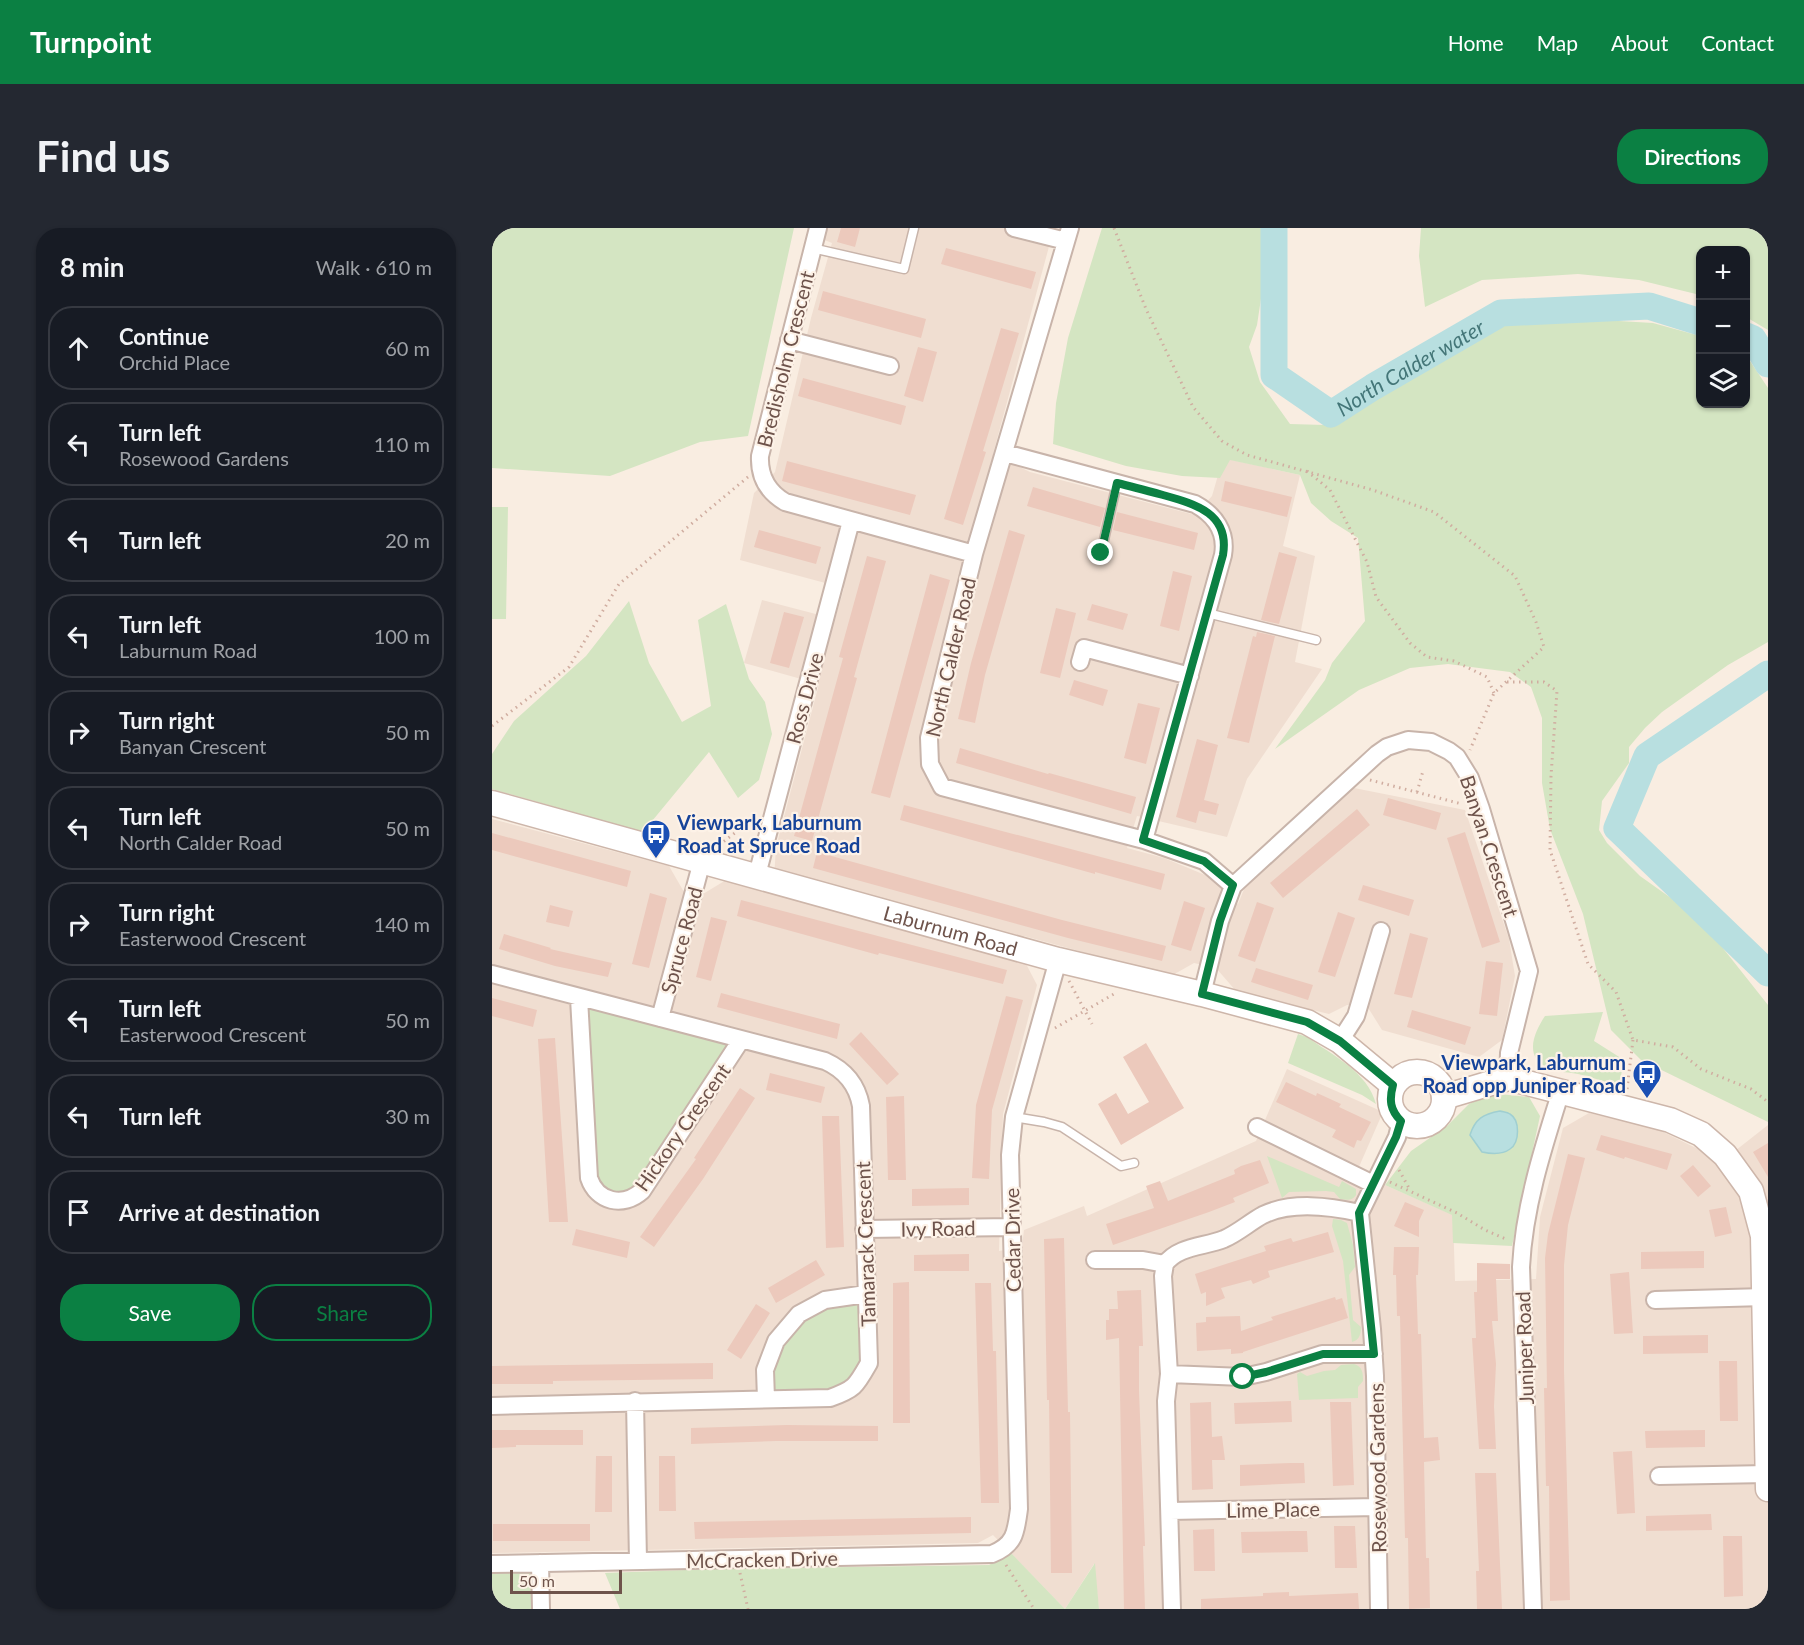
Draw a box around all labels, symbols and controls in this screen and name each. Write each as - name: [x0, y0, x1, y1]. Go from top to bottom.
- text: Turnpoint: [30, 25, 151, 59]
- text: Home: [1448, 30, 1504, 55]
- text: Map: [1537, 30, 1578, 55]
- text: About: [1611, 30, 1668, 55]
- text: Contact: [1701, 30, 1774, 55]
- button: Directions: [1617, 129, 1768, 184]
- text: Find us: [36, 131, 170, 181]
- map controls: [1696, 246, 1750, 408]
- button: +: [1696, 246, 1750, 300]
- text: 8 min: [60, 251, 124, 283]
- text: Walk · 610 m: [316, 255, 432, 279]
- street label: Bredisholm Crescent: [751, 268, 819, 450]
- button: −: [1696, 300, 1750, 354]
- water label: North Calder water: [1331, 313, 1489, 420]
- text: Continue: [119, 323, 209, 350]
- icon: ahead: [62, 332, 95, 365]
- text: 60 m: [385, 336, 430, 360]
- text: Orchid Place: [119, 350, 230, 374]
- button: layers: [1696, 354, 1750, 408]
- text: Turn left: [119, 419, 201, 446]
- icon: left: [62, 428, 95, 461]
- text: 110 m: [374, 432, 430, 456]
- text: Rosewood Gardens: [119, 446, 289, 470]
- icon: left: [62, 524, 95, 557]
- text: Turn left: [119, 527, 201, 554]
- text: 20 m: [385, 528, 430, 552]
- route end: [1087, 539, 1113, 565]
- street label: North Calder Road: [920, 575, 980, 739]
- text: Turn left: [119, 611, 201, 638]
- icon: left: [62, 620, 95, 653]
- text: 100 m: [374, 624, 430, 648]
- text: Laburnum Road: [119, 638, 257, 662]
- street label: Ross Drive: [780, 650, 828, 746]
- text: Turn right: [119, 707, 214, 734]
- icon: right: [62, 716, 95, 749]
- text: 50 m: [385, 720, 430, 744]
- text: Banyan Crescent: [119, 734, 266, 758]
- street label: Banyan Crescent: [1456, 772, 1524, 920]
- text: Turn left: [119, 803, 201, 830]
- place label: Viewpark, Laburnum Road at Spruce Road: [676, 810, 862, 857]
- icon: left: [62, 812, 95, 845]
- text: 50 m: [385, 816, 430, 840]
- bus stop icon: Viewpark, Laburnum Road at Spruce Road: [640, 818, 672, 860]
- text: North Calder Road: [119, 830, 282, 854]
- street label: Spruce Road: [655, 884, 707, 996]
- text: Turn right: [119, 899, 214, 926]
- street label: Laburnum Road: [881, 900, 1020, 960]
- icon: right: [62, 908, 95, 941]
- text: 140 m: [374, 912, 430, 936]
- text: Easterwood Crescent: [119, 926, 306, 950]
- text: Turn left: [119, 995, 201, 1022]
- icon: left: [62, 1004, 95, 1037]
- text: 50 m: [385, 1008, 430, 1032]
- text: Easterwood Crescent: [119, 1022, 306, 1046]
- place label: Viewpark, Laburnum Road opp Juniper Road: [1422, 1050, 1626, 1097]
- bus stop icon: Viewpark, Laburnum Road opp Juniper Road: [1631, 1058, 1663, 1100]
- street label: Hickory Crescent: [629, 1059, 735, 1195]
- icon: left: [62, 1100, 95, 1133]
- text: Turn left: [119, 1103, 201, 1130]
- text: 30 m: [385, 1104, 430, 1128]
- street label: Tamarack Crescent: [850, 1161, 880, 1327]
- street label: Cedar Drive: [999, 1188, 1025, 1292]
- icon: arrive: [62, 1196, 95, 1229]
- text: Arrive at destination: [119, 1199, 320, 1226]
- street label: Ivy Road: [900, 1215, 976, 1241]
- button: Save: [60, 1284, 240, 1341]
- button: Share: [252, 1284, 432, 1341]
- street label: Juniper Road: [1510, 1291, 1538, 1405]
- route start: [1229, 1363, 1255, 1389]
- street label: Rosewood Gardens: [1364, 1383, 1390, 1553]
- street label: Lime Place: [1226, 1496, 1320, 1522]
- street label: McCracken Drive: [686, 1546, 838, 1572]
- scale bar: [510, 1567, 622, 1594]
- text: 50 m: [519, 1571, 555, 1590]

